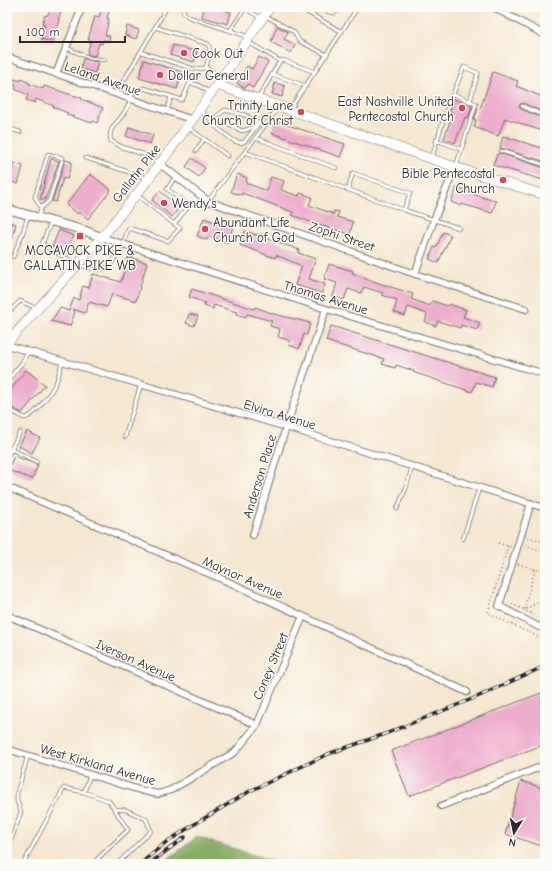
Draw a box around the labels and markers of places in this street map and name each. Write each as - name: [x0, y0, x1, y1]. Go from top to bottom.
- place label: Cook Out: [192, 46, 244, 61]
- marker: Cook Out: [179, 48, 189, 58]
- place label: Dollar General: [168, 68, 249, 83]
- marker: Dollar General: [155, 70, 165, 80]
- place label: East Nashville United Pentecostal Church: [338, 94, 454, 124]
- place label: Trinity Lane Church of Christ: [202, 98, 294, 128]
- marker: East Nashville United Pentecostal Church: [457, 103, 467, 113]
- marker: Trinity Lane Church of Christ: [296, 107, 306, 117]
- place label: Bible Pentecostal Church: [402, 166, 495, 196]
- marker: Bible Pentecostal Church: [498, 175, 508, 185]
- place label: Wendy's: [172, 196, 217, 211]
- marker: Wendy's: [159, 198, 169, 208]
- place label: Abundant Life Church of God: [213, 215, 295, 245]
- marker: Abundant Life Church of God: [200, 224, 210, 234]
- marker: MCGAVOCK PIKE & GALLATIN PIKE WB: [75, 231, 85, 241]
- place label: MCGAVOCK PIKE & GALLATIN PIKE WB: [24, 243, 136, 273]

